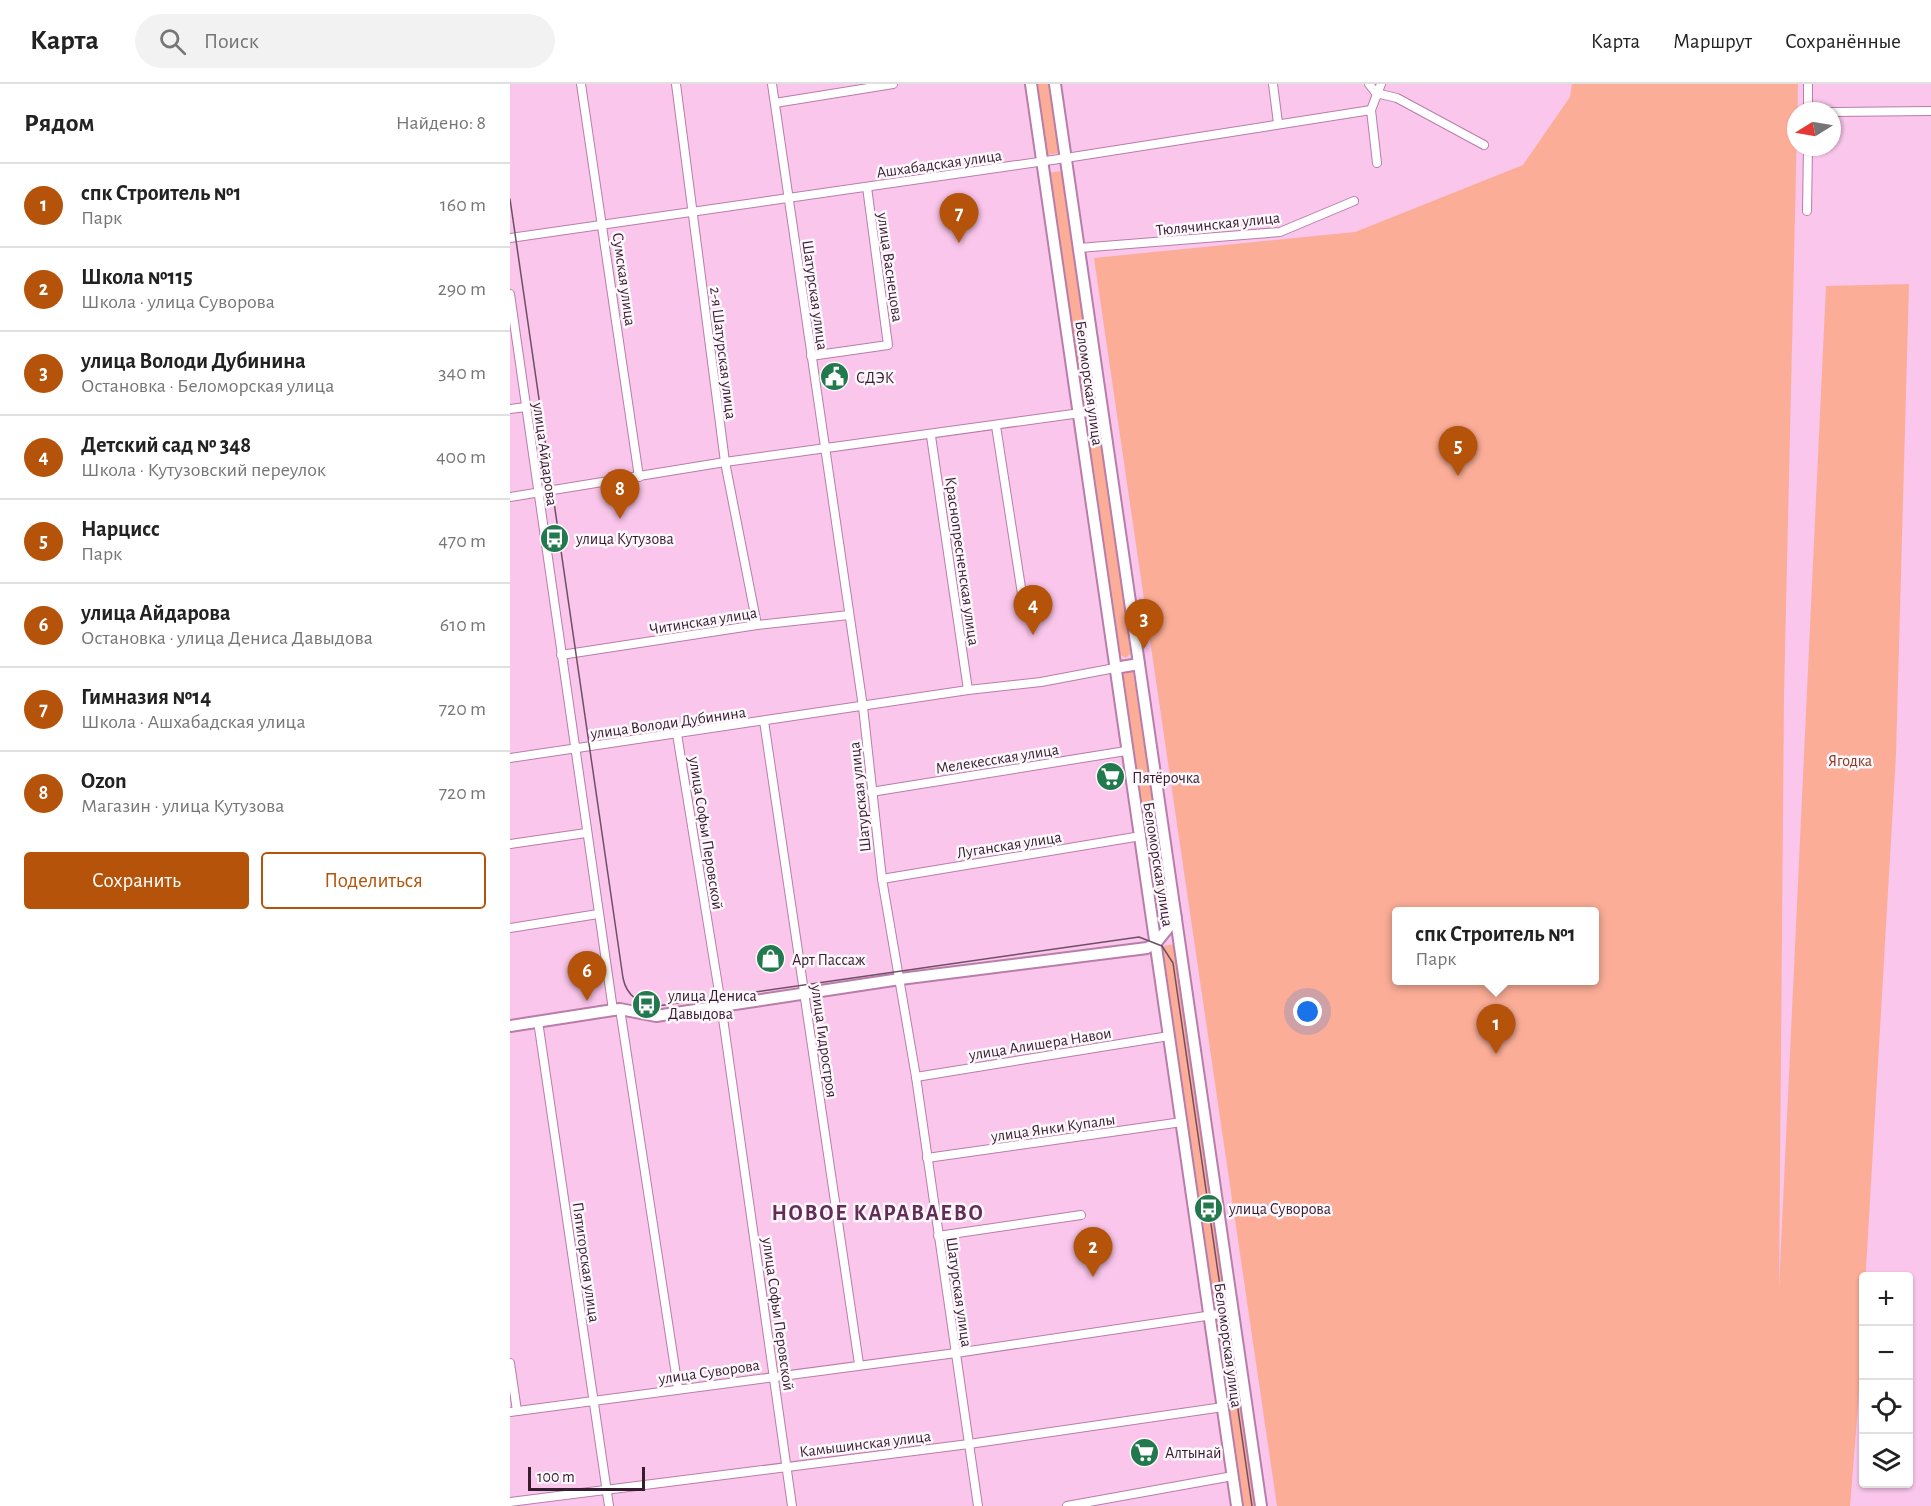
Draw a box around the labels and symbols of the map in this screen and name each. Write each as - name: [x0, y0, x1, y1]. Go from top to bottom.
- north arrow: [1787, 102, 1841, 156]
- street label: Ашхабадская улица: [875, 147, 1003, 182]
- pin: 7: [940, 194, 978, 243]
- street label: улица Васнецова: [873, 210, 906, 323]
- street label: Тюлячинская улица: [1155, 210, 1281, 239]
- street label: Сумская улица: [609, 231, 638, 327]
- street label: Шатурская улица: [798, 239, 831, 351]
- street label: 2-я Шатурская улица: [706, 286, 739, 420]
- street label: Беломорская улица: [1071, 320, 1106, 447]
- public building icon: СДЭК: [819, 361, 851, 393]
- place label: СДЭК: [856, 370, 894, 386]
- street label: улица Айдарова: [529, 400, 560, 507]
- pin: 5: [1438, 426, 1478, 476]
- pin: 8: [600, 470, 640, 519]
- street label: Краснопресненская улица: [941, 476, 982, 647]
- bus stop icon: улица Кутузова: [539, 522, 571, 554]
- place label: улица Кутузова: [575, 531, 674, 548]
- pin: 4: [1014, 586, 1052, 635]
- pin: 3: [1124, 600, 1164, 649]
- street label: Читинская улица: [648, 605, 758, 638]
- street label: улица Володи Дубинина: [588, 704, 747, 743]
- street label: Шатурская улица: [846, 741, 875, 853]
- street label: Мелекесская улица: [934, 741, 1060, 778]
- park label: Ягодка: [1828, 753, 1872, 769]
- street label: улица Софьи Перовской: [685, 755, 726, 911]
- supermarket icon: Пятёрочка: [1095, 761, 1127, 793]
- place label: Пятёрочка: [1132, 770, 1200, 786]
- street label: Беломорская улица: [1139, 801, 1176, 928]
- street label: Луганская улица: [956, 829, 1063, 862]
- shop icon: Арт Пассаж: [755, 943, 787, 975]
- pin: 6: [568, 952, 607, 1001]
- place label: Арт Пассаж: [792, 952, 866, 968]
- street label: улица Гидростроя: [807, 983, 840, 1099]
- bus stop icon: улица Дениса Давыдова: [631, 988, 663, 1020]
- place label: улица Дениса Давыдова: [667, 988, 757, 1022]
- your location: [1293, 997, 1322, 1026]
- pin: 1: [1476, 1004, 1516, 1054]
- street label: улица Алишера Навои: [967, 1025, 1113, 1064]
- street label: улица Янки Купалы: [989, 1111, 1116, 1146]
- bus stop icon: улица Суворова: [1192, 1192, 1224, 1224]
- street label: Пятигорская улица: [569, 1201, 602, 1324]
- place label: улица Суворова: [1228, 1201, 1331, 1218]
- district label: НОВОЕ КАРАВАЕВО: [771, 1202, 985, 1224]
- pin: 2: [1074, 1228, 1112, 1277]
- street label: улица Софьи Перовской: [758, 1235, 797, 1392]
- street label: Шатурская улица: [942, 1236, 975, 1348]
- street label: Беломорская улица: [1210, 1282, 1245, 1409]
- street label: улица Суворова: [657, 1357, 761, 1388]
- street label: Камышинская улица: [798, 1428, 932, 1461]
- supermarket icon: Алтынай: [1128, 1436, 1160, 1468]
- place label: Алтынай: [1165, 1445, 1222, 1461]
- scale bar: [528, 1464, 645, 1492]

